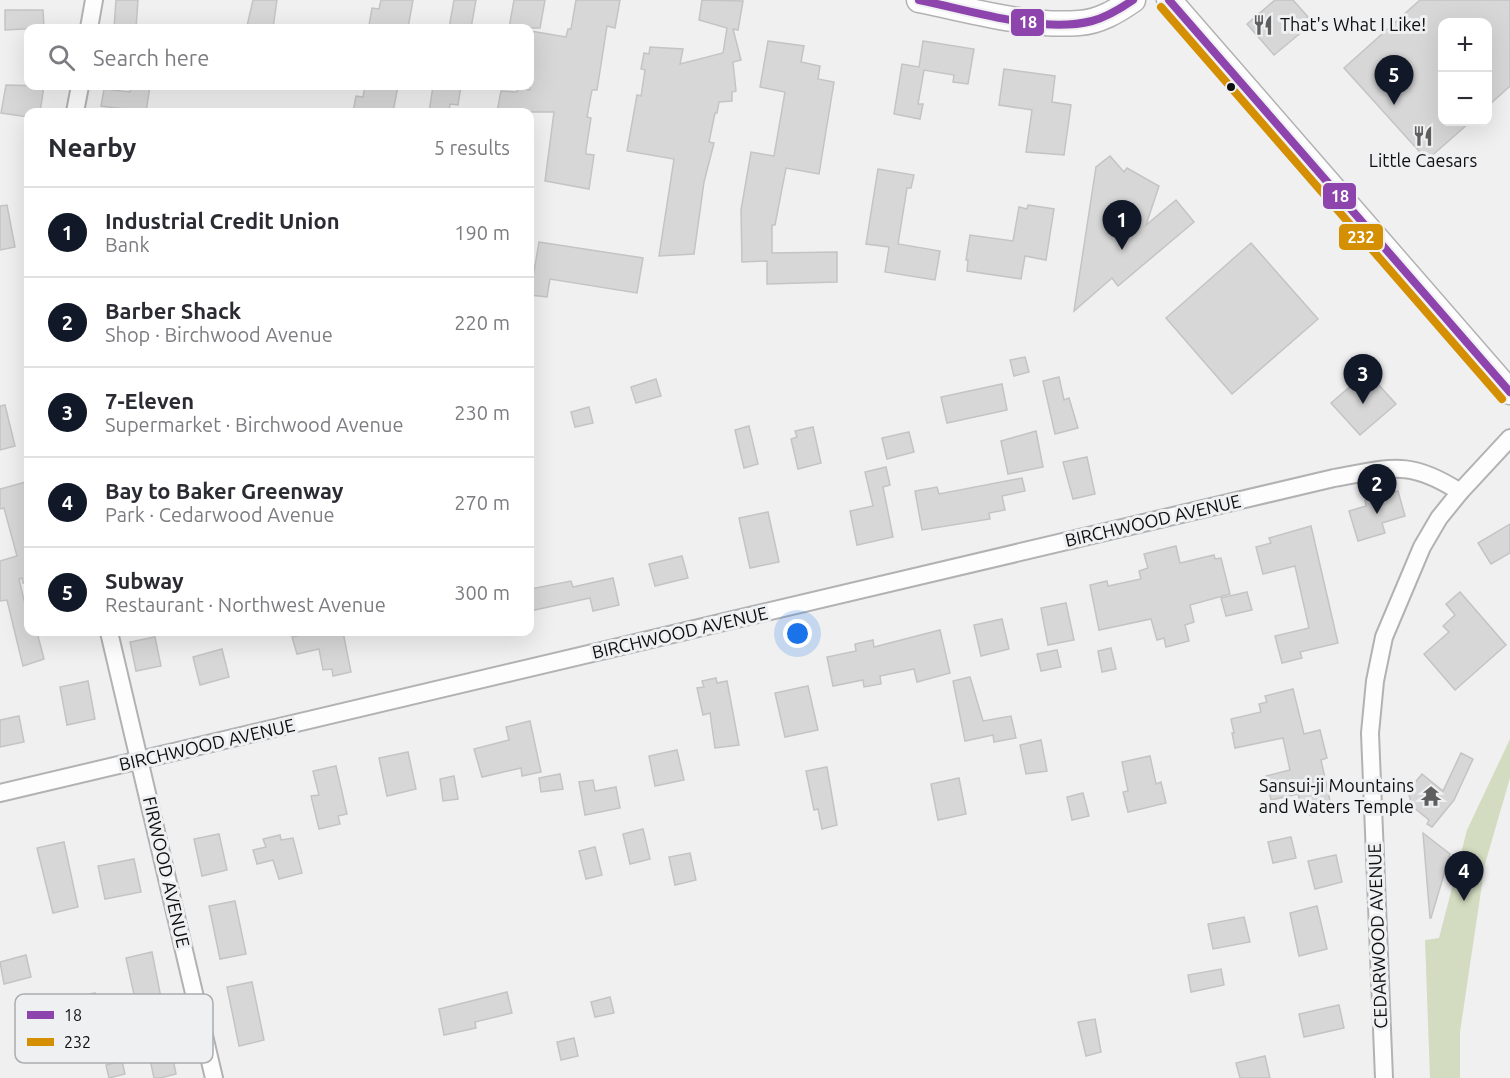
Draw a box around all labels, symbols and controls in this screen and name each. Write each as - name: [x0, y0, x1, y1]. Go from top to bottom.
- line badge: 18: [1010, 8, 1045, 37]
- text: 18: [1019, 13, 1037, 31]
- restaurant icon: That's What I Like!: [1251, 13, 1275, 37]
- place label: That's What I Like!: [1280, 14, 1426, 34]
- map controls: [1438, 18, 1492, 126]
- button: +: [1438, 18, 1492, 72]
- search box: [24, 24, 534, 90]
- icon: search: [45, 41, 78, 74]
- text: Search here: [93, 45, 209, 70]
- pin: 5: [1374, 56, 1414, 105]
- button: −: [1438, 72, 1492, 126]
- unlabelled marker: [1225, 81, 1237, 93]
- restaurant icon: Little Caesars: [1411, 124, 1435, 148]
- text: Nearby: [48, 133, 136, 162]
- text: 5 results: [434, 136, 510, 159]
- place label: Little Caesars: [1369, 150, 1477, 170]
- line badge: 18: [1322, 182, 1357, 210]
- text: 18: [1331, 187, 1349, 205]
- pin: 1: [1102, 200, 1142, 250]
- text: Industrial Credit Union: [105, 208, 340, 233]
- text: 1: [62, 221, 73, 244]
- text: 190 m: [454, 221, 510, 244]
- line badge: 232: [1338, 223, 1384, 251]
- text: 232: [1347, 228, 1375, 246]
- text: Bank: [105, 233, 150, 256]
- text: Barber Shack: [105, 298, 241, 323]
- text: 2: [62, 311, 73, 334]
- text: 220 m: [454, 311, 510, 334]
- text: Shop · Birchwood Avenue: [105, 323, 333, 346]
- pin: 3: [1344, 354, 1382, 404]
- text: 7-Eleven: [105, 388, 194, 413]
- text: 3: [62, 401, 73, 424]
- text: 230 m: [454, 401, 510, 424]
- text: Supermarket · Birchwood Avenue: [105, 413, 403, 436]
- pin: 2: [1358, 464, 1396, 514]
- text: Bay to Baker Greenway: [105, 478, 344, 503]
- street label: BIRCHWOOD AVENUE: [1063, 490, 1243, 550]
- text: 4: [62, 491, 73, 514]
- text: 270 m: [454, 491, 510, 514]
- text: Park · Cedarwood Avenue: [105, 503, 335, 526]
- text: Subway: [105, 568, 184, 593]
- text: 5: [62, 581, 73, 604]
- text: 300 m: [454, 581, 510, 604]
- text: Restaurant · Northwest Avenue: [105, 593, 386, 616]
- street label: BIRCHWOOD AVENUE: [590, 602, 770, 662]
- your location: [783, 619, 812, 648]
- street label: BIRCHWOOD AVENUE: [117, 714, 297, 774]
- place label: Sansui-ji Mountains and Waters Temple: [1259, 775, 1414, 816]
- temple icon: Sansui-ji Mountains and Waters Temple: [1419, 784, 1443, 808]
- street label: FIRWOOD AVENUE: [140, 794, 194, 949]
- street label: CEDARWOOD AVENUE: [1364, 843, 1390, 1029]
- pin: 4: [1444, 852, 1484, 901]
- legend: [15, 994, 213, 1063]
- text: 18: [64, 1006, 82, 1024]
- text: 232: [64, 1033, 91, 1051]

